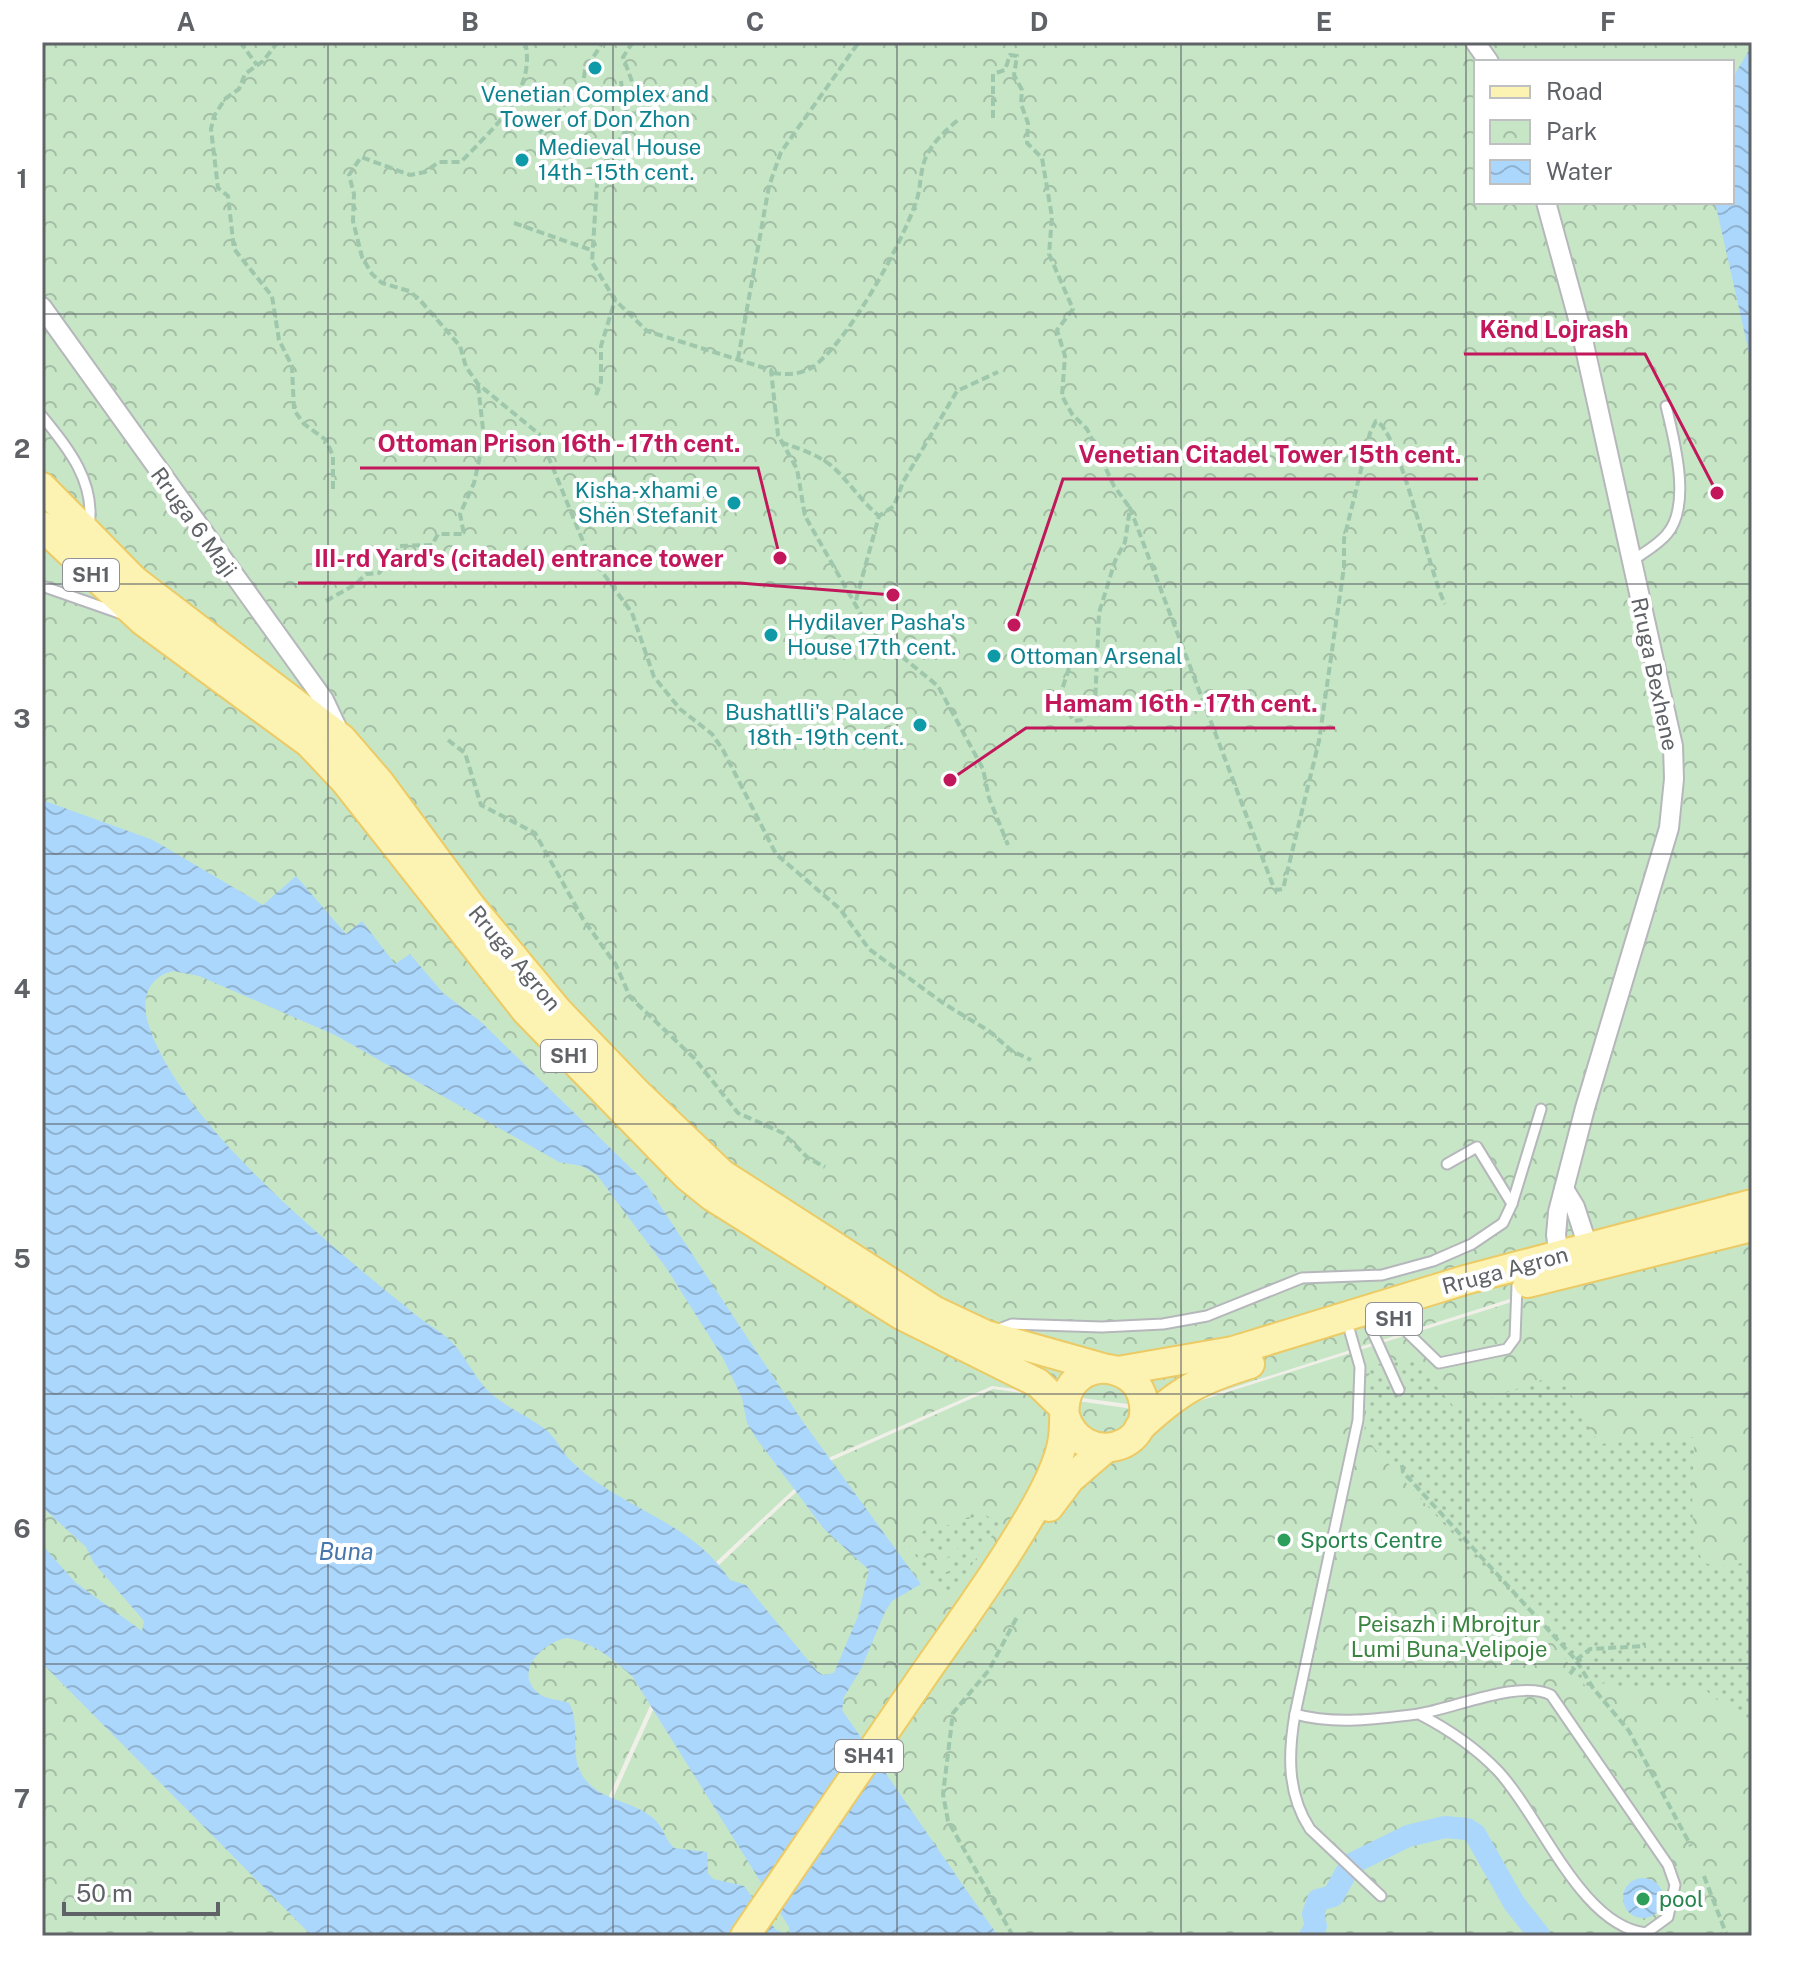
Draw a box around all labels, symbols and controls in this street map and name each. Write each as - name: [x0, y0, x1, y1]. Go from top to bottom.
- text: A: [177, 6, 196, 37]
- text: B: [461, 6, 479, 37]
- text: C: [746, 6, 764, 37]
- text: D: [1030, 6, 1048, 37]
- text: E: [1316, 6, 1332, 37]
- text: F: [1600, 6, 1616, 37]
- marker: Venetian Complex and Tower of Don Zhon: [586, 59, 604, 77]
- legend: [1474, 60, 1734, 204]
- text: Road: [1546, 77, 1603, 105]
- place label: Venetian Complex and Tower of Don Zhon: [481, 81, 709, 132]
- text: Park: [1546, 117, 1597, 145]
- place label: Medieval House 14th - 15th cent.: [538, 134, 701, 185]
- marker: Medieval House 14th - 15th cent.: [513, 151, 531, 169]
- text: Water: [1546, 157, 1613, 185]
- text: 1: [16, 163, 28, 194]
- callout: Kënd Lojrash: [1464, 306, 1645, 354]
- text: Kënd Lojrash: [1480, 315, 1628, 343]
- callout: Ottoman Prison 16th - 17th cent.: [360, 420, 758, 468]
- text: Ottoman Prison 16th - 17th cent.: [378, 429, 740, 457]
- callout: Venetian Citadel Tower 15th cent.: [1063, 431, 1478, 479]
- text: 2: [14, 433, 30, 464]
- text: Venetian Citadel Tower 15th cent.: [1079, 440, 1461, 468]
- street label: Rruga 6 Maji: [146, 462, 242, 582]
- place label: Kisha-xhami e Shën Stefanit: [575, 477, 718, 528]
- marker: Kisha-xhami e Shën Stefanit: [725, 494, 743, 512]
- callout: III-rd Yard's (citadel) entrance tower: [298, 535, 740, 583]
- text: III-rd Yard's (citadel) entrance tower: [314, 544, 724, 572]
- road number: SH1: [63, 559, 119, 591]
- street label: Rruga Bexhene: [1626, 595, 1684, 753]
- place label: Hydilaver Pasha's House 17th cent.: [787, 609, 965, 660]
- marker: Hydilaver Pasha's House 17th cent.: [762, 626, 780, 644]
- place label: Ottoman Arsenal: [1010, 643, 1183, 669]
- marker: Ottoman Arsenal: [985, 647, 1003, 665]
- callout: Hamam 16th - 17th cent.: [1026, 680, 1335, 728]
- text: Hamam 16th - 17th cent.: [1044, 689, 1318, 717]
- place label: Bushatlli's Palace 18th - 19th cent.: [725, 699, 904, 750]
- text: 3: [13, 703, 31, 734]
- marker: Bushatlli's Palace 18th - 19th cent.: [911, 716, 929, 734]
- street label: Rruga Agron: [463, 900, 567, 1016]
- text: 4: [13, 973, 31, 1004]
- road number: SH1: [541, 1040, 597, 1072]
- street label: Rruga Agron: [1439, 1241, 1571, 1299]
- text: 5: [13, 1243, 31, 1274]
- road number: SH1: [1366, 1303, 1422, 1335]
- text: 6: [13, 1513, 31, 1544]
- place label: Sports Centre: [1300, 1527, 1443, 1553]
- marker: Sports Centre: [1275, 1531, 1293, 1549]
- water label: Buna: [318, 1537, 374, 1565]
- park label: Peisazh i Mbrojtur Lumi Buna-Velipoje: [1351, 1611, 1547, 1662]
- road number: SH41: [835, 1740, 903, 1772]
- text: 7: [14, 1783, 30, 1814]
- scale bar: [64, 1866, 218, 1916]
- text: 50 m: [76, 1879, 133, 1907]
- place label: pool: [1659, 1886, 1704, 1912]
- marker: pool: [1634, 1890, 1652, 1908]

